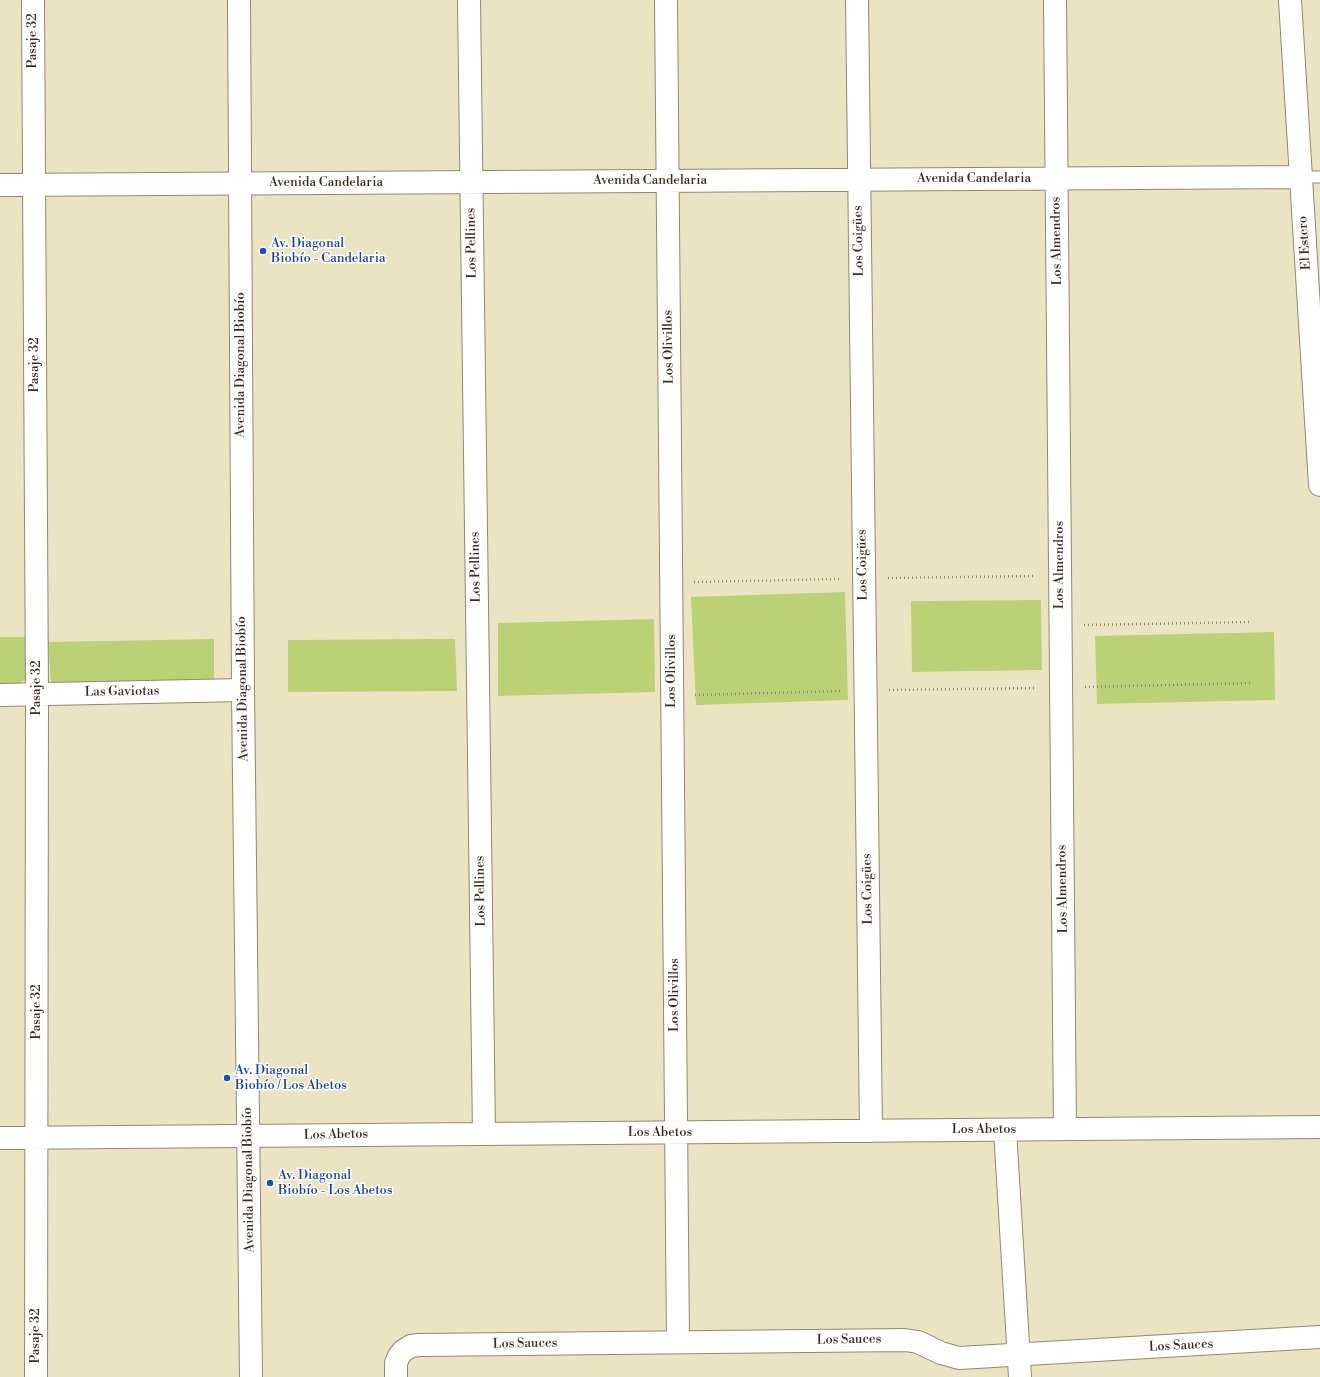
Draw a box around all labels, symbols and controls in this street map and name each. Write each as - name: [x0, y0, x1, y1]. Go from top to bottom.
- street label: Pasaje 32: [25, 13, 41, 69]
- street label: Avenida Candelaria: [917, 171, 1031, 187]
- street label: Avenida Candelaria: [593, 173, 707, 189]
- street label: Avenida Candelaria: [269, 175, 383, 191]
- street label: Los Almendros: [1048, 197, 1066, 285]
- street label: Los Coigües: [851, 205, 867, 277]
- street label: Los Pellines: [464, 207, 480, 279]
- street label: El Estero: [1295, 215, 1315, 271]
- place label: Av. Diagonal Biobío - Candelaria: [271, 236, 386, 267]
- marker: Av. Diagonal Biobío - Candelaria: [258, 246, 268, 256]
- street label: Avenida Diagonal Biobío: [233, 292, 249, 438]
- street label: Los Olivillos: [661, 310, 677, 384]
- street label: Pasaje 32: [27, 337, 43, 393]
- street label: Los Almendros: [1052, 521, 1068, 609]
- street label: Los Coigües: [855, 529, 871, 601]
- street label: Los Pellines: [468, 531, 484, 603]
- street label: Avenida Diagonal Biobío: [234, 616, 252, 762]
- street label: Los Olivillos: [664, 634, 680, 708]
- street label: Pasaje 32: [29, 660, 45, 716]
- street label: Las Gaviotas: [85, 684, 159, 700]
- street label: Los Almendros: [1054, 845, 1072, 933]
- street label: Los Coigües: [860, 853, 876, 925]
- street label: Los Pellines: [473, 855, 489, 927]
- street label: Los Olivillos: [667, 958, 683, 1032]
- street label: Pasaje 32: [29, 984, 45, 1040]
- place label: Av. Diagonal Biobío / Los Abetos: [235, 1063, 347, 1094]
- marker: Av. Diagonal Biobío / Los Abetos: [222, 1073, 232, 1083]
- street label: Avenida Diagonal Biobío: [240, 1107, 258, 1253]
- street label: Los Abetos: [952, 1122, 1016, 1138]
- street label: Los Abetos: [628, 1125, 692, 1141]
- street label: Los Abetos: [304, 1127, 368, 1143]
- place label: Av. Diagonal Biobío - Los Abetos: [278, 1168, 393, 1199]
- marker: Av. Diagonal Biobío - Los Abetos: [265, 1178, 275, 1188]
- street label: Pasaje 32: [28, 1308, 44, 1364]
- street label: Los Sauces: [817, 1332, 881, 1348]
- street label: Los Sauces: [493, 1336, 557, 1352]
- street label: Los Sauces: [1148, 1337, 1214, 1355]

